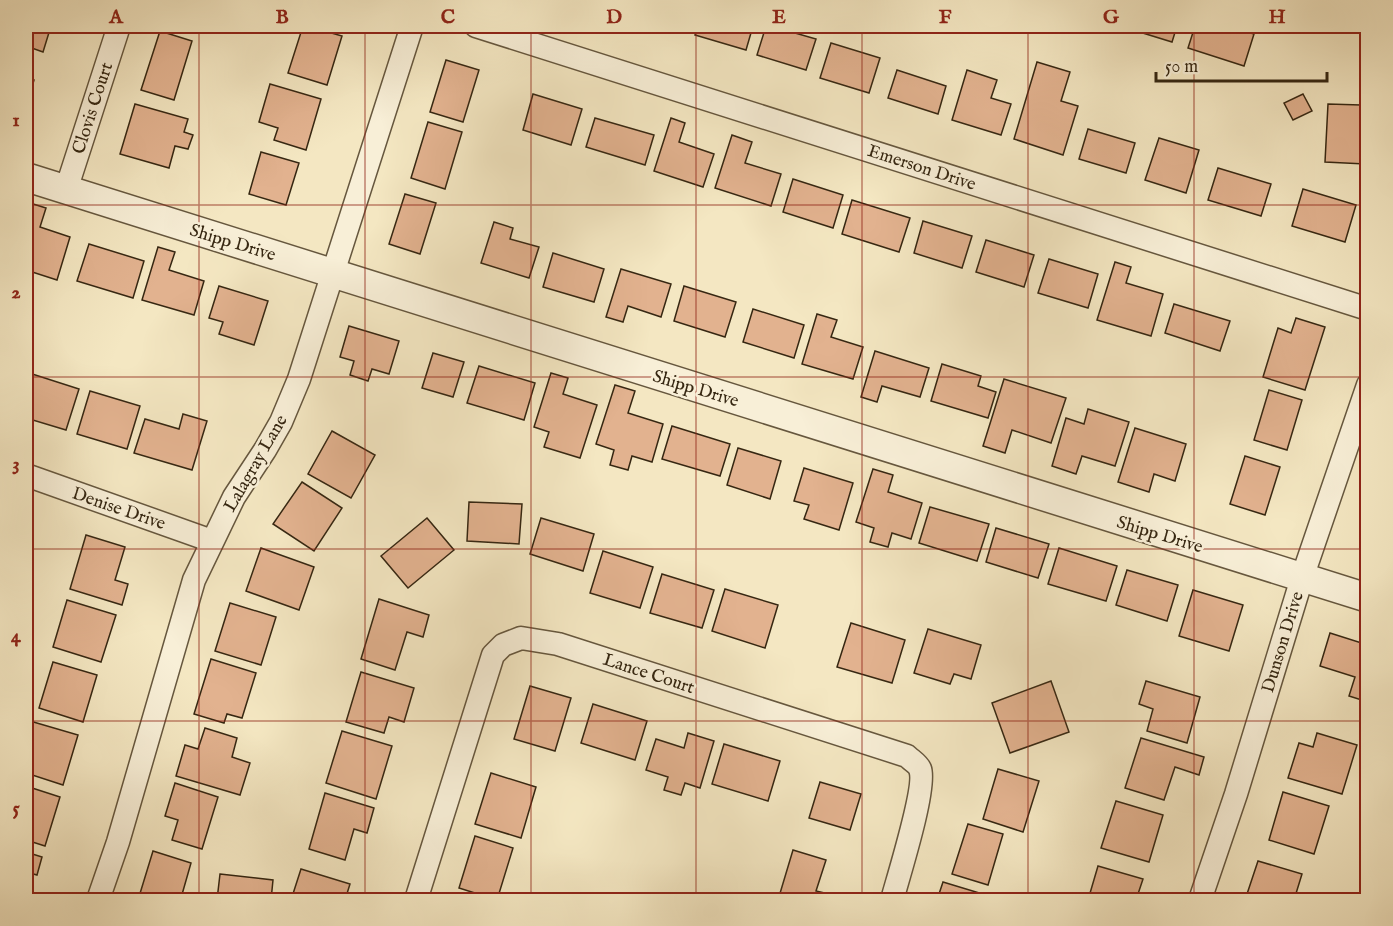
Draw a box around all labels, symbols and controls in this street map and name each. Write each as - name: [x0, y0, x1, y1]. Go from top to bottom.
- text: A: [108, 5, 124, 30]
- text: B: [275, 5, 289, 30]
- text: C: [441, 5, 455, 30]
- text: D: [606, 5, 622, 30]
- text: E: [772, 5, 786, 30]
- text: F: [939, 5, 952, 30]
- text: G: [1103, 5, 1120, 30]
- text: H: [1268, 5, 1286, 30]
- scale bar: [1156, 45, 1327, 83]
- text: 50 m: [1165, 56, 1198, 79]
- street label: Clovis Court: [68, 60, 119, 157]
- text: 1: [12, 108, 20, 133]
- street label: Emerson Drive: [864, 140, 979, 197]
- street label: Shipp Drive: [187, 219, 278, 267]
- text: 2: [11, 280, 21, 305]
- street label: Shipp Drive: [650, 365, 741, 413]
- street label: Lalagray Lane: [219, 411, 293, 516]
- text: 3: [12, 452, 20, 477]
- street label: Denise Drive: [69, 483, 168, 536]
- street label: Shipp Drive: [1114, 511, 1205, 559]
- street label: Dunson Drive: [1257, 589, 1310, 696]
- text: 4: [11, 624, 22, 649]
- street label: Lance Court: [600, 649, 697, 700]
- text: 5: [12, 796, 20, 821]

